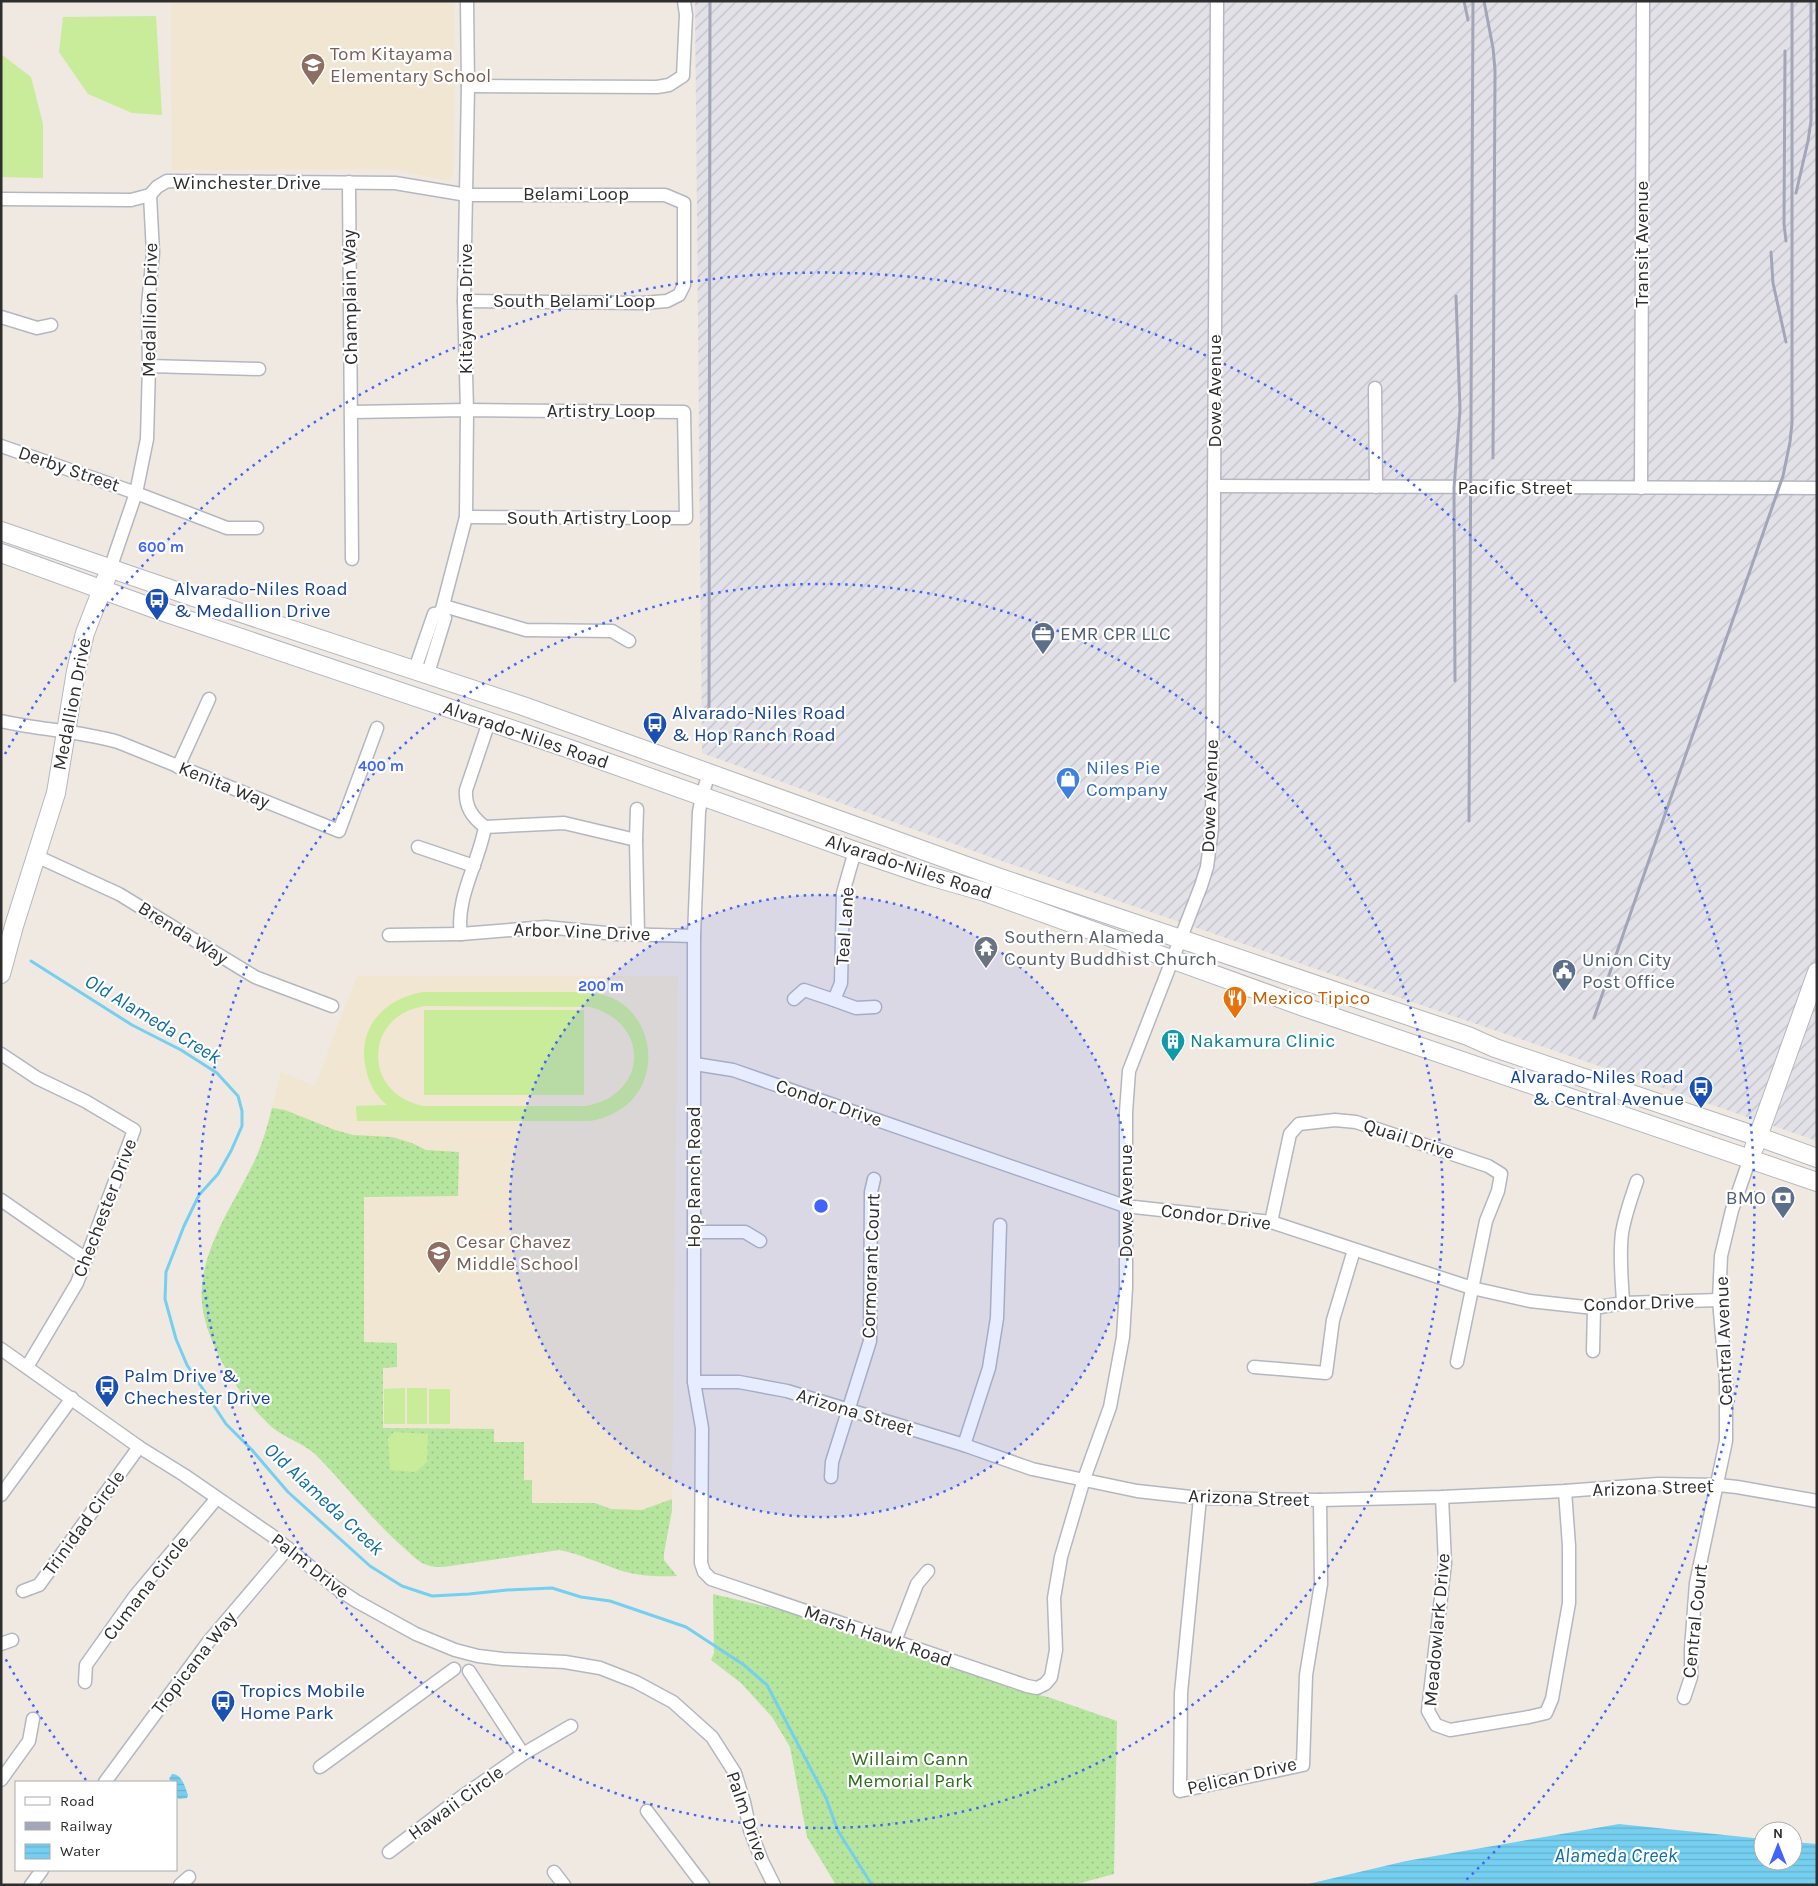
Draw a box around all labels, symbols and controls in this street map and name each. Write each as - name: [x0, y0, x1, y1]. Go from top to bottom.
- place label: Tom Kitayama Elementary School: [330, 43, 491, 87]
- school or university icon: Tom Kitayama Elementary School: [300, 52, 326, 86]
- street label: Winchester Drive: [173, 172, 321, 194]
- street label: Transit Avenue: [1631, 181, 1653, 307]
- street label: Belami Loop: [523, 183, 629, 205]
- street label: Champlain Way: [338, 229, 362, 365]
- street label: Medallion Drive: [138, 243, 162, 377]
- street label: Kitayama Drive: [455, 243, 477, 375]
- street label: South Belami Loop: [493, 290, 655, 312]
- street label: Dowe Avenue: [1204, 334, 1226, 448]
- street label: Artistry Loop: [547, 400, 655, 422]
- street label: Derby Street: [15, 441, 123, 497]
- street label: Pacific Street: [1457, 477, 1573, 499]
- street label: South Artistry Loop: [506, 507, 672, 529]
- text: 600 m: [138, 538, 184, 556]
- place label: Alvarado-Niles Road & Medallion Drive: [174, 578, 348, 622]
- bus stop icon: Alvarado-Niles Road & Medallion Drive: [144, 587, 170, 621]
- office icon: EMR CPR LLC: [1030, 621, 1056, 655]
- place label: EMR CPR LLC: [1060, 623, 1171, 645]
- street label: Medallion Drive: [48, 636, 96, 772]
- street label: Alvarado-Niles Road: [440, 696, 612, 774]
- place label: Alvarado-Niles Road & Hop Ranch Road: [672, 702, 846, 746]
- bus stop icon: Alvarado-Niles Road & Hop Ranch Road: [642, 711, 668, 745]
- street label: Dowe Avenue: [1197, 739, 1223, 853]
- street label: Kenita Way: [175, 757, 273, 813]
- text: 400 m: [358, 757, 404, 775]
- place label: Niles Pie Company: [1086, 757, 1168, 801]
- shop icon: Niles Pie Company: [1055, 766, 1081, 800]
- street label: Alvarado-Niles Road: [823, 830, 995, 904]
- street label: Teal Lane: [831, 886, 859, 966]
- street label: Brenda Way: [134, 897, 232, 969]
- street label: Arbor Vine Drive: [513, 919, 651, 945]
- place label: Southern Alameda County Buddhist Church: [1004, 926, 1217, 970]
- temple icon: Southern Alameda County Buddhist Church: [973, 935, 999, 969]
- place label: Union City Post Office: [1582, 949, 1675, 993]
- public building icon: Union City Post Office: [1551, 958, 1577, 992]
- water label: Old Alameda Creek: [81, 969, 226, 1069]
- text: 200 m: [578, 977, 624, 995]
- restaurant icon: Mexico Tipico: [1222, 985, 1248, 1019]
- place label: Mexico Tipico: [1252, 987, 1370, 1009]
- building icon: Nakamura Clinic: [1160, 1028, 1186, 1062]
- place label: Nakamura Clinic: [1190, 1030, 1335, 1052]
- place label: Alvarado-Niles Road & Central Avenue: [1510, 1066, 1684, 1110]
- street label: Condor Drive: [773, 1075, 885, 1131]
- bus stop icon: Alvarado-Niles Road & Central Avenue: [1688, 1075, 1714, 1109]
- street label: Hop Ranch Road: [683, 1106, 705, 1248]
- street label: Quail Drive: [1361, 1114, 1457, 1164]
- street label: Chechester Drive: [68, 1136, 142, 1280]
- street label: Dowe Avenue: [1115, 1144, 1137, 1258]
- bank icon: BMO: [1770, 1185, 1796, 1219]
- place label: BMO: [1726, 1187, 1766, 1209]
- street label: Cormorant Court: [857, 1193, 885, 1339]
- centre of rings: [812, 1197, 830, 1215]
- street label: Condor Drive: [1160, 1199, 1272, 1235]
- place label: Cesar Chavez Middle School: [456, 1231, 579, 1275]
- school or university icon: Cesar Chavez Middle School: [426, 1240, 452, 1274]
- street label: Central Avenue: [1711, 1276, 1737, 1406]
- street label: Condor Drive: [1583, 1290, 1695, 1316]
- place label: Palm Drive & Chechester Drive: [124, 1365, 271, 1409]
- bus stop icon: Palm Drive & Chechester Drive: [94, 1374, 120, 1408]
- street label: Arizona Street: [794, 1384, 916, 1440]
- water label: Old Alameda Creek: [260, 1438, 389, 1561]
- street label: Trinidad Circle: [39, 1466, 129, 1580]
- street label: Arizona Street: [1592, 1475, 1714, 1501]
- street label: Arizona Street: [1188, 1485, 1310, 1511]
- street label: Palm Drive: [267, 1529, 353, 1603]
- street label: Cumana Circle: [98, 1531, 194, 1645]
- street label: Meadowlark Drive: [1419, 1552, 1455, 1708]
- street label: Central Court: [1678, 1563, 1712, 1679]
- street label: Marsh Hawk Road: [801, 1600, 955, 1672]
- street label: Tropicana Way: [147, 1607, 241, 1719]
- place label: Tropics Mobile Home Park: [240, 1680, 365, 1724]
- bus stop icon: Tropics Mobile Home Park: [210, 1689, 236, 1723]
- park label: Willaim Cann Memorial Park: [847, 1748, 973, 1792]
- street label: Pelican Drive: [1185, 1753, 1299, 1799]
- street label: Hawaii Circle: [404, 1761, 508, 1845]
- street label: Palm Drive: [721, 1768, 773, 1864]
- legend: [15, 1781, 178, 1871]
- text: Road: [60, 1792, 95, 1810]
- text: Railway: [60, 1817, 112, 1835]
- north arrow: [1753, 1821, 1803, 1871]
- text: N: [1773, 1825, 1783, 1842]
- text: Water: [60, 1842, 101, 1860]
- water label: Alameda Creek: [1554, 1844, 1678, 1867]

